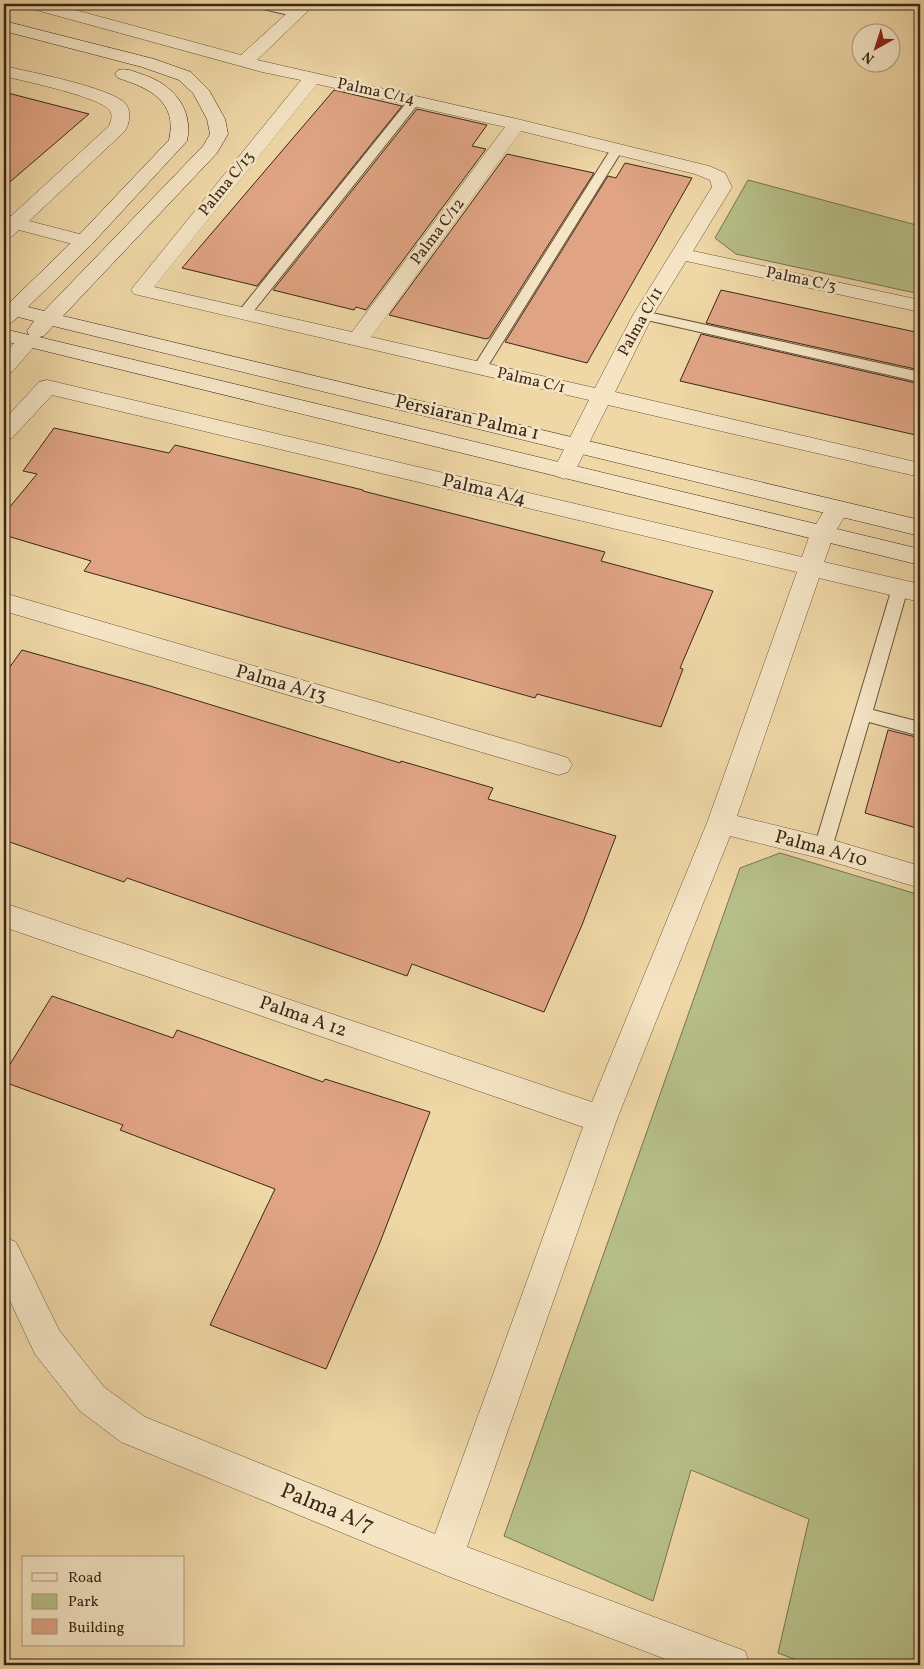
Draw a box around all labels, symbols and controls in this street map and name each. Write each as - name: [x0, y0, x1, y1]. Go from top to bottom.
- north arrow: [852, 22, 902, 72]
- text: N: [859, 46, 879, 68]
- street label: Palma C/14: [335, 73, 417, 111]
- street label: Palma C/13: [194, 147, 260, 221]
- street label: Palma C/12: [406, 194, 470, 270]
- street label: Palma C/3: [764, 262, 838, 298]
- street label: Palma C/11: [613, 284, 669, 360]
- street label: Palma C/1: [495, 362, 567, 400]
- street label: Persiaran Palma 1: [392, 389, 542, 447]
- street label: Palma A/4: [439, 468, 529, 512]
- street label: Palma A/13: [233, 659, 329, 709]
- street label: Palma A/10: [772, 824, 870, 874]
- street label: Palma A 12: [256, 990, 350, 1044]
- street label: Palma A/7: [275, 1476, 379, 1542]
- legend: [22, 1556, 185, 1646]
- text: Road: [68, 1568, 102, 1589]
- text: Park: [68, 1592, 99, 1613]
- text: Building: [68, 1618, 125, 1639]

